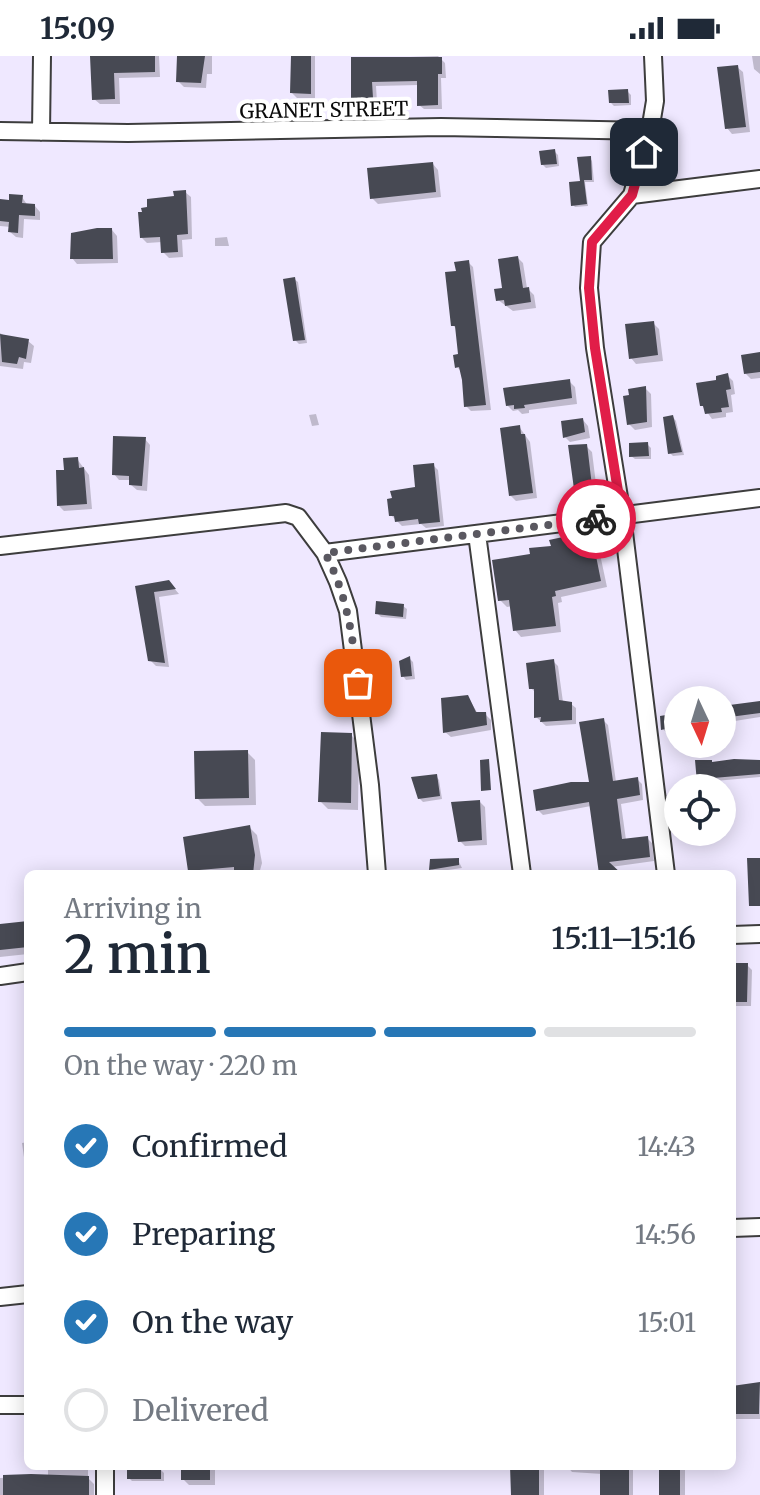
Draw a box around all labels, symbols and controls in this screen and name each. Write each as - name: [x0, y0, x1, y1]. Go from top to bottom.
- text: 15:09: [40, 9, 115, 47]
- street label: GRANET STREET: [240, 96, 409, 123]
- pin: [610, 118, 678, 186]
- icon: home: [622, 130, 666, 174]
- courier: [556, 479, 636, 559]
- icon: bike: [574, 497, 618, 541]
- pin: [324, 649, 392, 717]
- icon: bag: [336, 661, 380, 705]
- north arrow: [664, 686, 736, 758]
- map controls: [664, 686, 736, 846]
- button: locate: [664, 774, 736, 846]
- text: Arriving in: [64, 892, 202, 925]
- text: 15:11–15:16: [551, 919, 696, 957]
- text: 2 min: [64, 922, 211, 987]
- text: On the way · 220 m: [64, 1049, 298, 1082]
- icon: check: [64, 1124, 108, 1168]
- text: Confirmed: [132, 1127, 287, 1165]
- text: 14:43: [637, 1130, 696, 1163]
- icon: check: [64, 1212, 108, 1256]
- text: Preparing: [132, 1215, 275, 1253]
- text: 14:56: [635, 1218, 696, 1251]
- icon: check: [64, 1300, 108, 1344]
- text: On the way: [132, 1303, 293, 1341]
- text: 15:01: [638, 1306, 696, 1339]
- text: Delivered: [132, 1391, 269, 1429]

